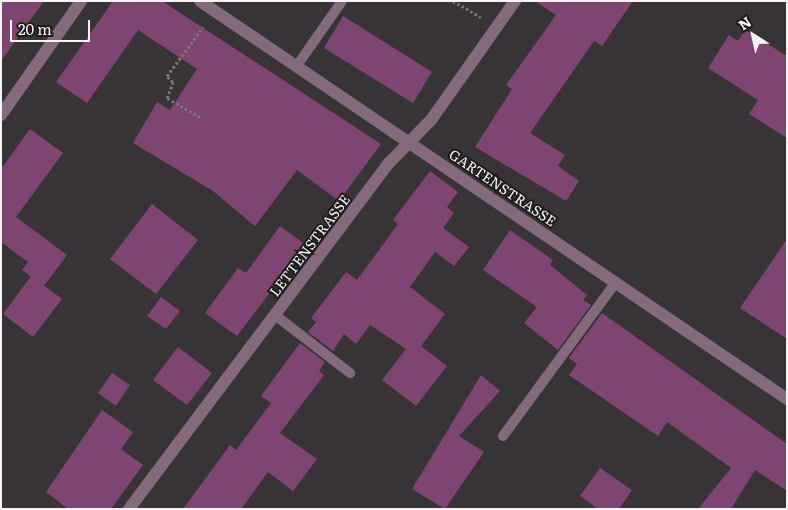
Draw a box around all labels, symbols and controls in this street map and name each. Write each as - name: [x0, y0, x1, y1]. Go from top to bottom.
- scale bar: [12, 10, 92, 42]
- north arrow: [728, 10, 778, 60]
- text: N: [734, 11, 755, 34]
- text: 20 m: [18, 17, 52, 40]
- street label: GARTENSTRASSE: [446, 145, 560, 229]
- street label: LETTENSTRASSE: [265, 191, 353, 299]

